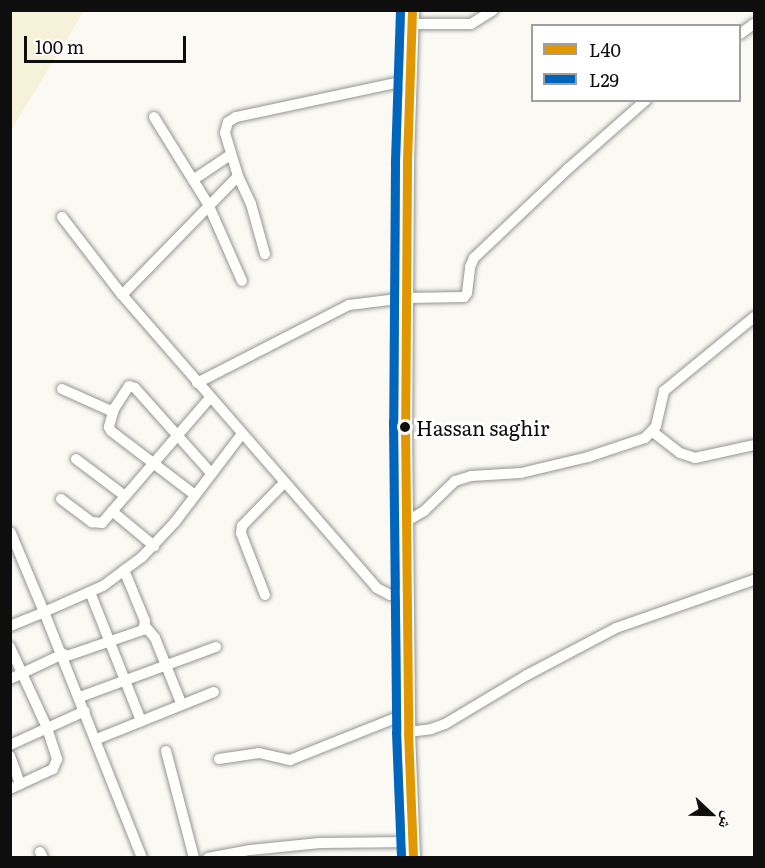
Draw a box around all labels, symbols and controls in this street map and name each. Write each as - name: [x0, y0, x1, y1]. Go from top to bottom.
- scale bar: [27, 24, 189, 62]
- legend: [531, 24, 741, 102]
- text: 100 m: [35, 33, 84, 60]
- text: L40: [589, 36, 621, 63]
- text: L29: [589, 66, 619, 93]
- place label: Hassan saghir: [416, 415, 549, 439]
- marker: Hassan saghir: [399, 421, 411, 433]
- north arrow: [681, 784, 741, 844]
- text: ش: [713, 808, 742, 833]

